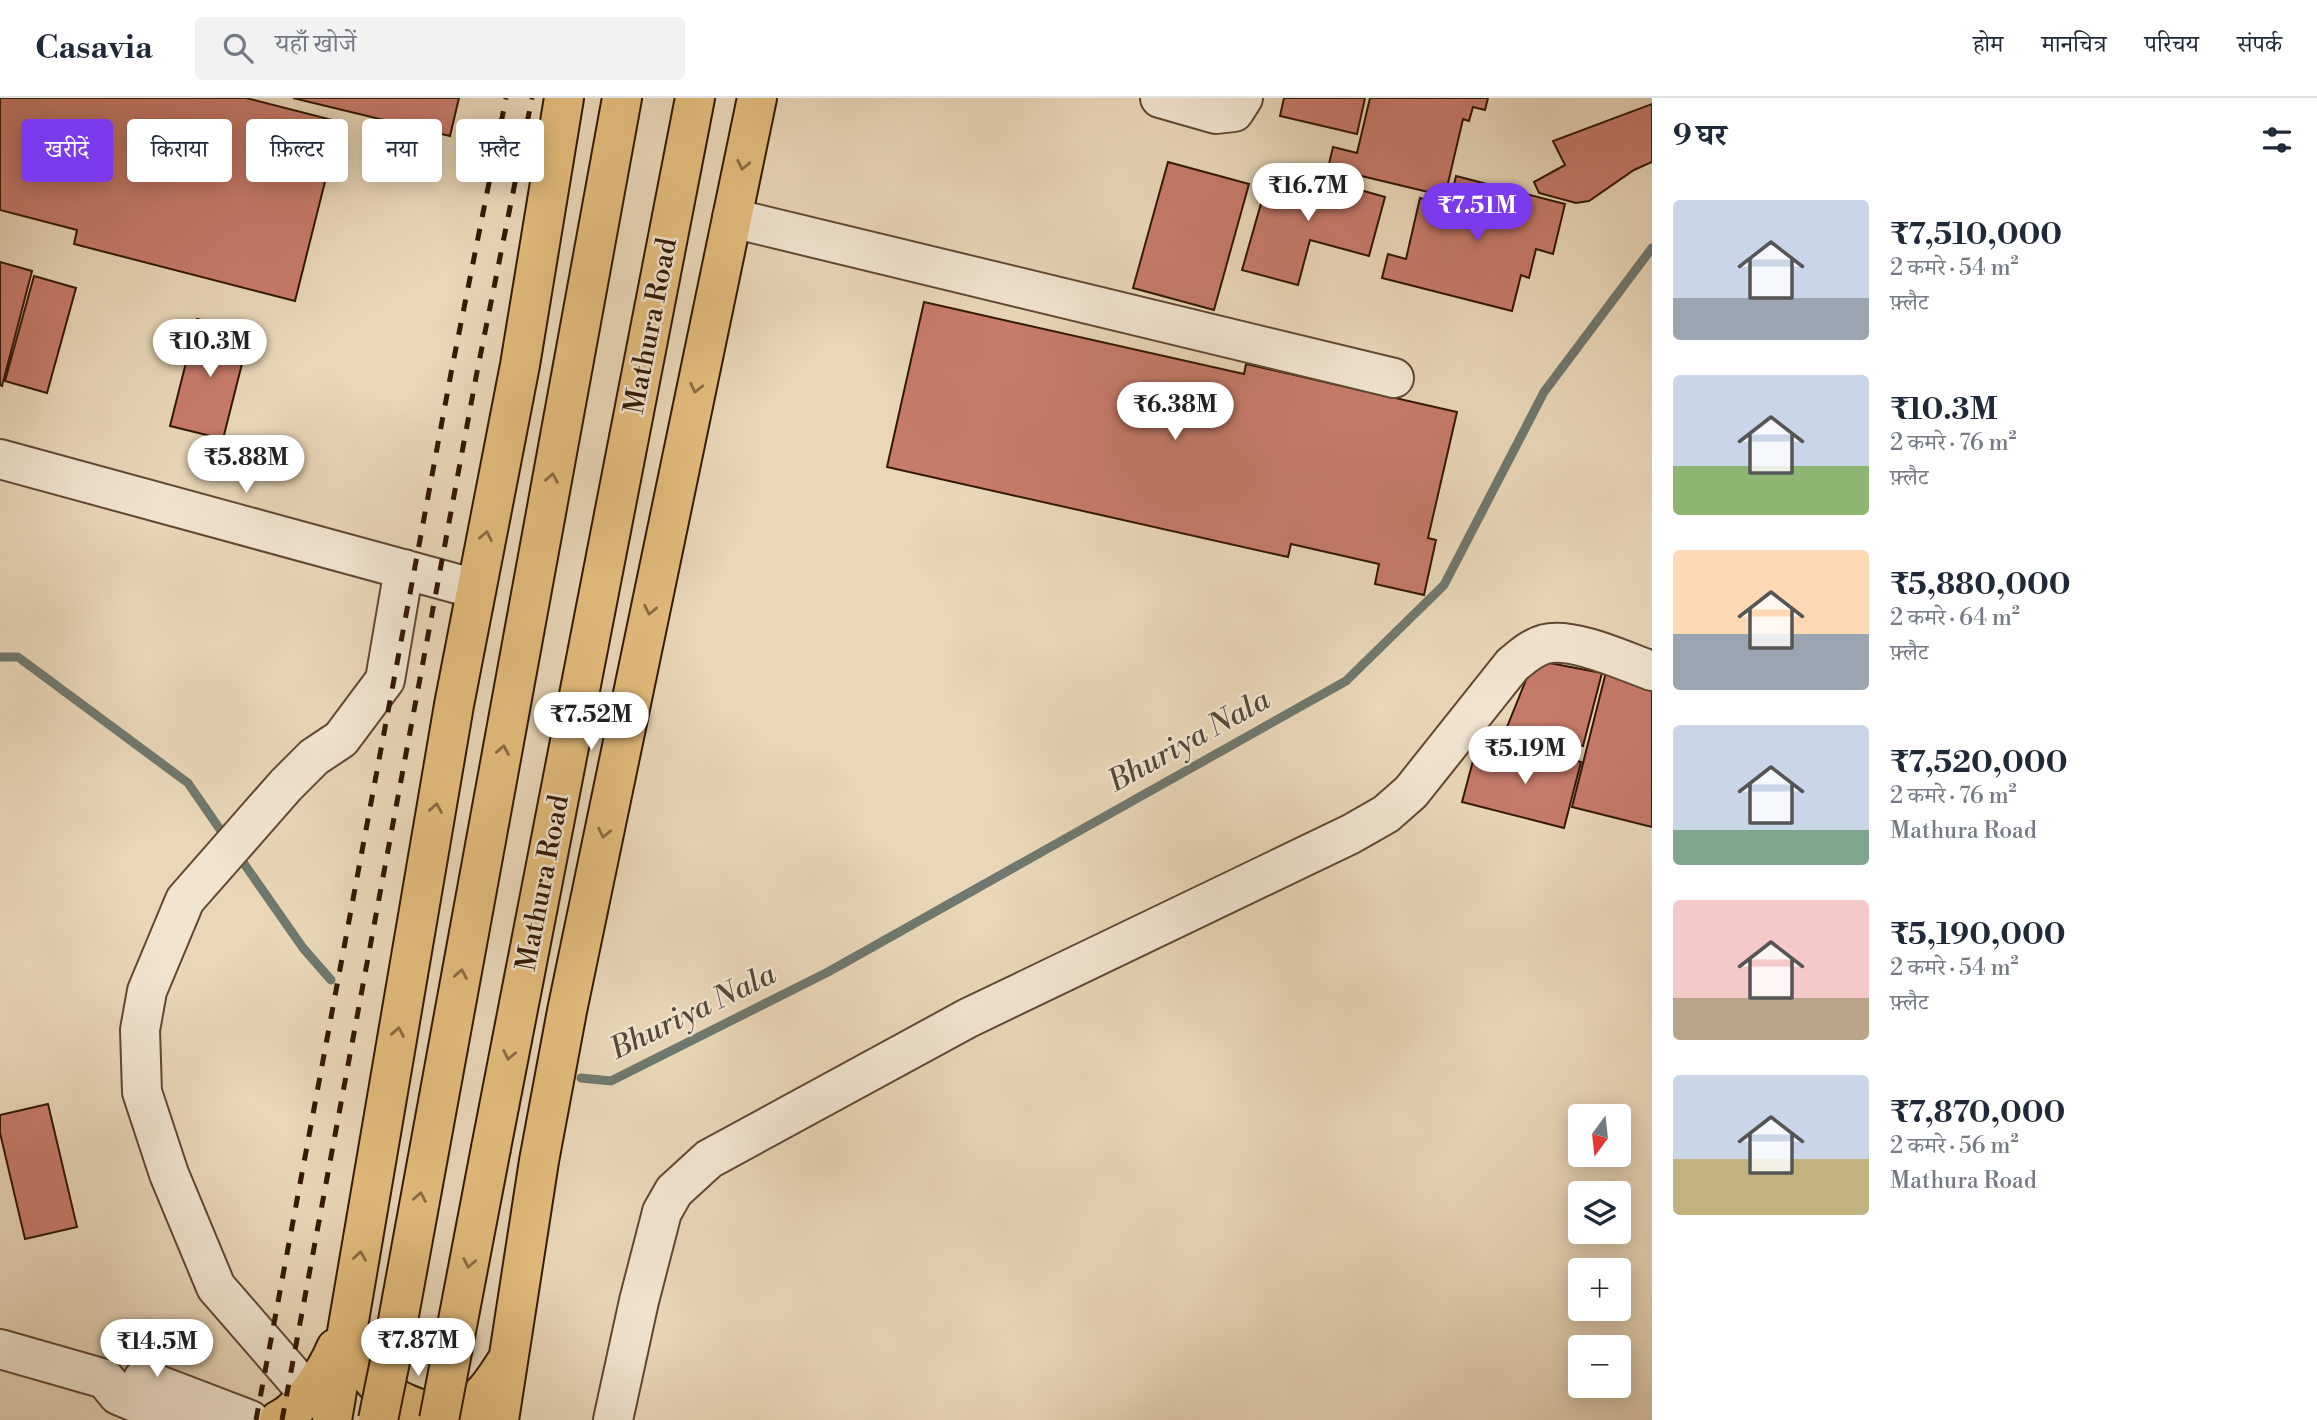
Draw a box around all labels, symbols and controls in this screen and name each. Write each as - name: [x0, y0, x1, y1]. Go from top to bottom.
- search box: [195, 17, 685, 80]
- text: Casavia: [35, 28, 153, 69]
- text: यहाँ खोजें: [275, 28, 356, 60]
- icon: search: [219, 29, 257, 67]
- text: होम: [1973, 30, 2003, 60]
- text: मानचित्र: [2041, 30, 2107, 60]
- text: परिचय: [2145, 30, 2199, 60]
- text: संपर्क: [2237, 30, 2282, 60]
- text: 9 घर: [1673, 117, 1727, 155]
- chip: खरीदें: [21, 119, 113, 182]
- chip: किराया: [127, 119, 232, 182]
- chip: फ़िल्टर: [246, 119, 348, 182]
- chip: नया: [362, 119, 442, 182]
- chip: फ़्लैट: [456, 119, 544, 182]
- icon: filters: [2258, 121, 2296, 159]
- one-way arrow: [736, 159, 751, 171]
- pin: ₹16.7M: [1251, 164, 1365, 223]
- text: ₹16.7M: [1268, 172, 1348, 200]
- pin: ₹7.51M: [1420, 184, 1534, 243]
- text: ₹7.51M: [1437, 192, 1517, 220]
- text: ₹7,510,000: [1890, 216, 2062, 254]
- icon: home: [1729, 228, 1813, 312]
- street label: Mathura Road: [617, 235, 685, 417]
- text: 2 कमरे · 54 m²: [1890, 254, 2019, 282]
- text: फ़्लैट: [1890, 289, 1928, 317]
- pin: ₹10.3M: [153, 320, 267, 379]
- text: ₹10.3M: [169, 328, 251, 356]
- one-way arrow: [690, 382, 705, 394]
- pin: ₹6.38M: [1118, 382, 1232, 442]
- text: ₹6.38M: [1133, 391, 1217, 419]
- text: ₹10.3M: [1890, 391, 1997, 429]
- icon: home: [1729, 403, 1813, 487]
- text: 2 कमरे · 76 m²: [1890, 429, 2017, 457]
- pin: ₹5.88M: [189, 436, 303, 495]
- text: ₹5.88M: [203, 444, 289, 472]
- text: फ़्लैट: [1890, 464, 1928, 492]
- one-way arrow: [544, 472, 559, 484]
- one-way arrow: [478, 530, 493, 542]
- text: ₹5,880,000: [1890, 566, 2071, 604]
- icon: home: [1729, 578, 1813, 662]
- one-way arrow: [644, 604, 659, 616]
- text: 2 कमरे · 64 m²: [1890, 604, 2020, 632]
- text: फ़्लैट: [1890, 639, 1928, 667]
- water label: Bhuriya Nala: [1100, 681, 1277, 802]
- pin: ₹7.52M: [534, 692, 648, 752]
- text: ₹7.52M: [550, 701, 632, 729]
- pin: ₹5.19M: [1468, 726, 1582, 786]
- text: ₹5.19M: [1484, 735, 1566, 763]
- one-way arrow: [494, 744, 509, 756]
- text: ₹7,520,000: [1890, 744, 2067, 782]
- icon: home: [1729, 753, 1813, 837]
- text: 2 कमरे · 76 m²: [1890, 782, 2017, 810]
- street label: Mathura Road: [509, 792, 577, 974]
- one-way arrow: [428, 802, 443, 814]
- text: Mathura Road: [1890, 817, 2037, 845]
- one-way arrow: [598, 827, 613, 839]
- text: ₹5,190,000: [1890, 916, 2066, 954]
- icon: home: [1729, 928, 1813, 1012]
- text: 2 कमरे · 54 m²: [1890, 954, 2019, 982]
- water label: Bhuriya Nala: [603, 955, 782, 1069]
- one-way arrow: [453, 968, 468, 980]
- text: फ़्लैट: [1890, 989, 1928, 1017]
- one-way arrow: [390, 1026, 405, 1038]
- one-way arrow: [502, 1049, 517, 1061]
- text: ₹7,870,000: [1890, 1094, 2065, 1132]
- icon: home: [1729, 1103, 1813, 1187]
- north arrow: [1568, 1104, 1631, 1167]
- map controls: [1568, 1104, 1631, 1398]
- text: 2 कमरे · 56 m²: [1890, 1132, 2018, 1160]
- text: Mathura Road: [1890, 1167, 2037, 1195]
- button: layers: [1568, 1181, 1631, 1244]
- one-way arrow: [412, 1191, 427, 1203]
- one-way arrow: [352, 1250, 367, 1262]
- one-way arrow: [462, 1257, 477, 1269]
- button: +: [1568, 1258, 1631, 1321]
- pin: ₹7.87M: [361, 1318, 475, 1378]
- pin: ₹14.5M: [100, 1320, 214, 1379]
- text: ₹7.87M: [377, 1327, 459, 1355]
- text: ₹14.5M: [116, 1328, 198, 1356]
- button: −: [1568, 1335, 1631, 1398]

